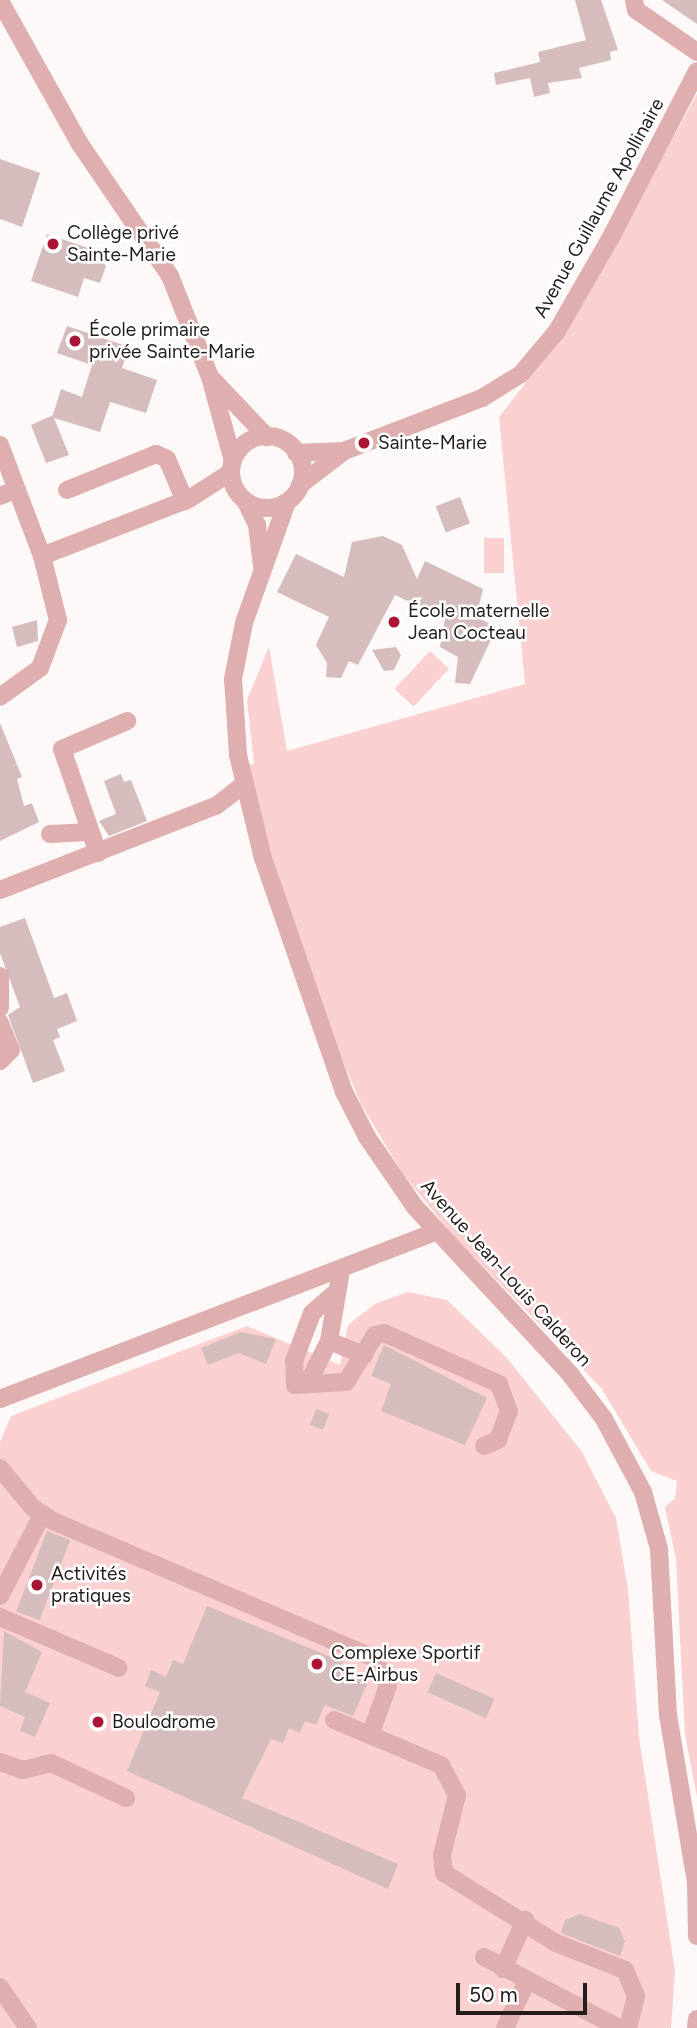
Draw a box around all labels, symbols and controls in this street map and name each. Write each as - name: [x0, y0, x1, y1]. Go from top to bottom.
- street label: Avenue Guillaume Apollinaire: [529, 94, 669, 322]
- place label: Collège privé Sainte-Marie: [67, 222, 179, 266]
- marker: Collège privé Sainte-Marie: [45, 236, 61, 252]
- place label: École primaire privée Sainte-Marie: [89, 319, 255, 363]
- marker: École primaire privée Sainte-Marie: [67, 333, 83, 349]
- place label: Sainte-Marie: [378, 432, 487, 454]
- marker: Sainte-Marie: [356, 435, 372, 451]
- place label: École maternelle Jean Cocteau: [408, 600, 549, 644]
- marker: École maternelle Jean Cocteau: [386, 614, 402, 630]
- street label: Avenue Jean-Louis Calderon: [416, 1175, 596, 1371]
- place label: Activités pratiques: [51, 1563, 131, 1607]
- marker: Activités pratiques: [29, 1577, 45, 1593]
- place label: Complexe Sportif CE-Airbus: [331, 1642, 481, 1686]
- marker: Complexe Sportif CE-Airbus: [309, 1656, 325, 1672]
- place label: Boulodrome: [112, 1711, 216, 1733]
- marker: Boulodrome: [90, 1714, 106, 1730]
- scale bar: [459, 1968, 590, 2012]
- text: 50 m: [469, 1982, 518, 2007]

